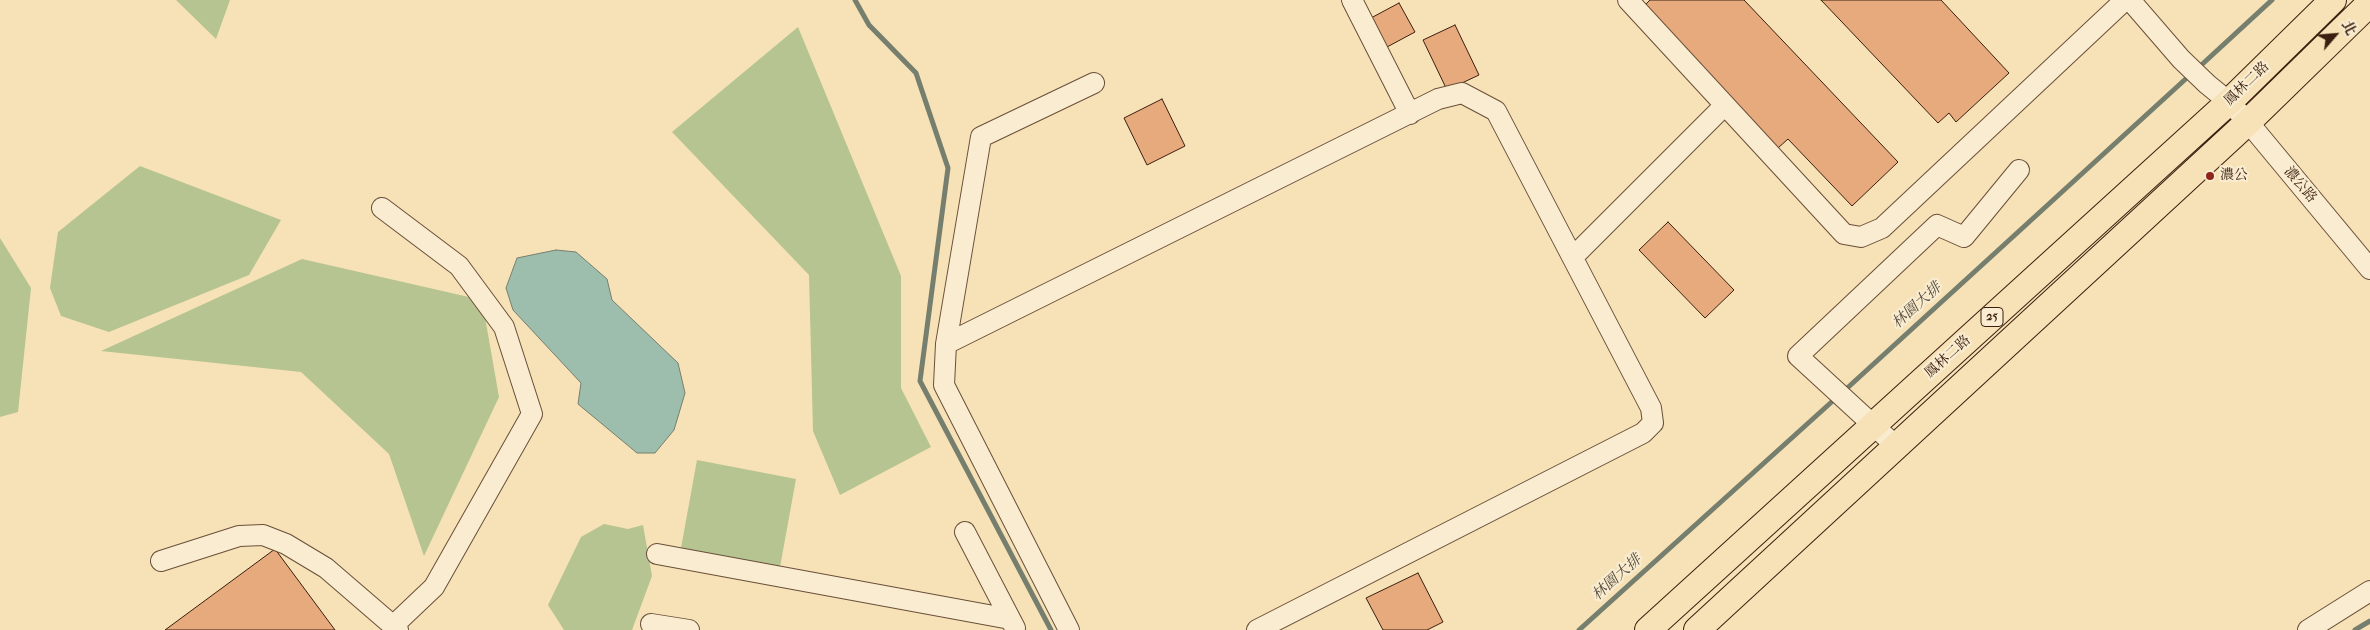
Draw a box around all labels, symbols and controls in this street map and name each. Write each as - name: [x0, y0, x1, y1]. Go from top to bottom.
- north arrow: [2310, 10, 2360, 60]
- text: 北: [2338, 18, 2360, 38]
- street label: 鳳林二路: [2221, 59, 2273, 109]
- street label: 濃公路: [2280, 164, 2320, 206]
- place label: 濃公: [2220, 168, 2248, 184]
- marker: 濃公: [2204, 170, 2216, 182]
- water label: 林園大排: [1889, 279, 1945, 333]
- road number: 25: [1981, 308, 2003, 326]
- street label: 鳳林二路: [1922, 332, 1974, 382]
- water label: 林園大排: [1589, 551, 1645, 605]

